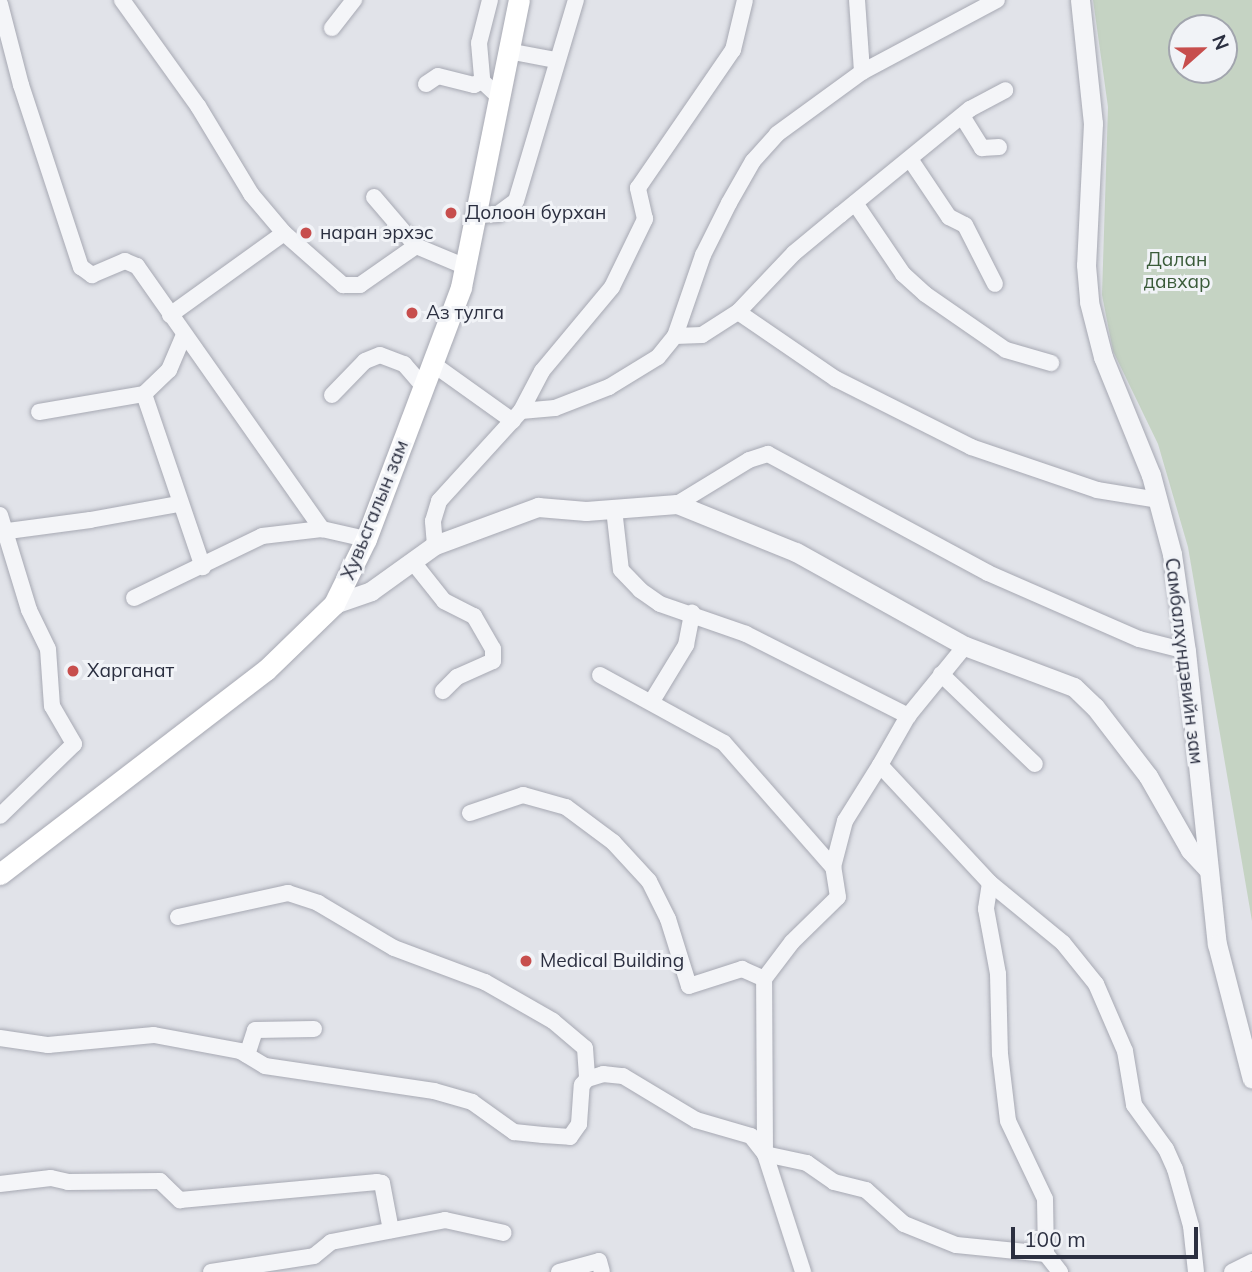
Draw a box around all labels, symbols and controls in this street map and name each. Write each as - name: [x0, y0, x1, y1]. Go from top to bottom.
- north arrow: [1168, 14, 1238, 84]
- text: N: [1207, 31, 1235, 53]
- place label: Долоон бурхан: [465, 202, 606, 224]
- marker: Долоон бурхан: [443, 205, 459, 221]
- place label: наран эрхэс: [320, 222, 434, 244]
- marker: наран эрхэс: [298, 225, 314, 241]
- park label: Далан давхар: [1143, 249, 1211, 293]
- place label: Аз тулга: [426, 302, 504, 324]
- marker: Аз тулга: [404, 305, 420, 321]
- street label: Хувьсгалын зам: [337, 437, 413, 583]
- street label: Самбалхүндэвийн зам: [1160, 557, 1208, 765]
- place label: Харганат: [87, 660, 174, 682]
- marker: Харганат: [65, 663, 81, 679]
- place label: Medical Building: [540, 950, 684, 972]
- marker: Medical Building: [518, 953, 534, 969]
- scale bar: [1014, 1212, 1201, 1256]
- text: 100 m: [1024, 1226, 1086, 1252]

